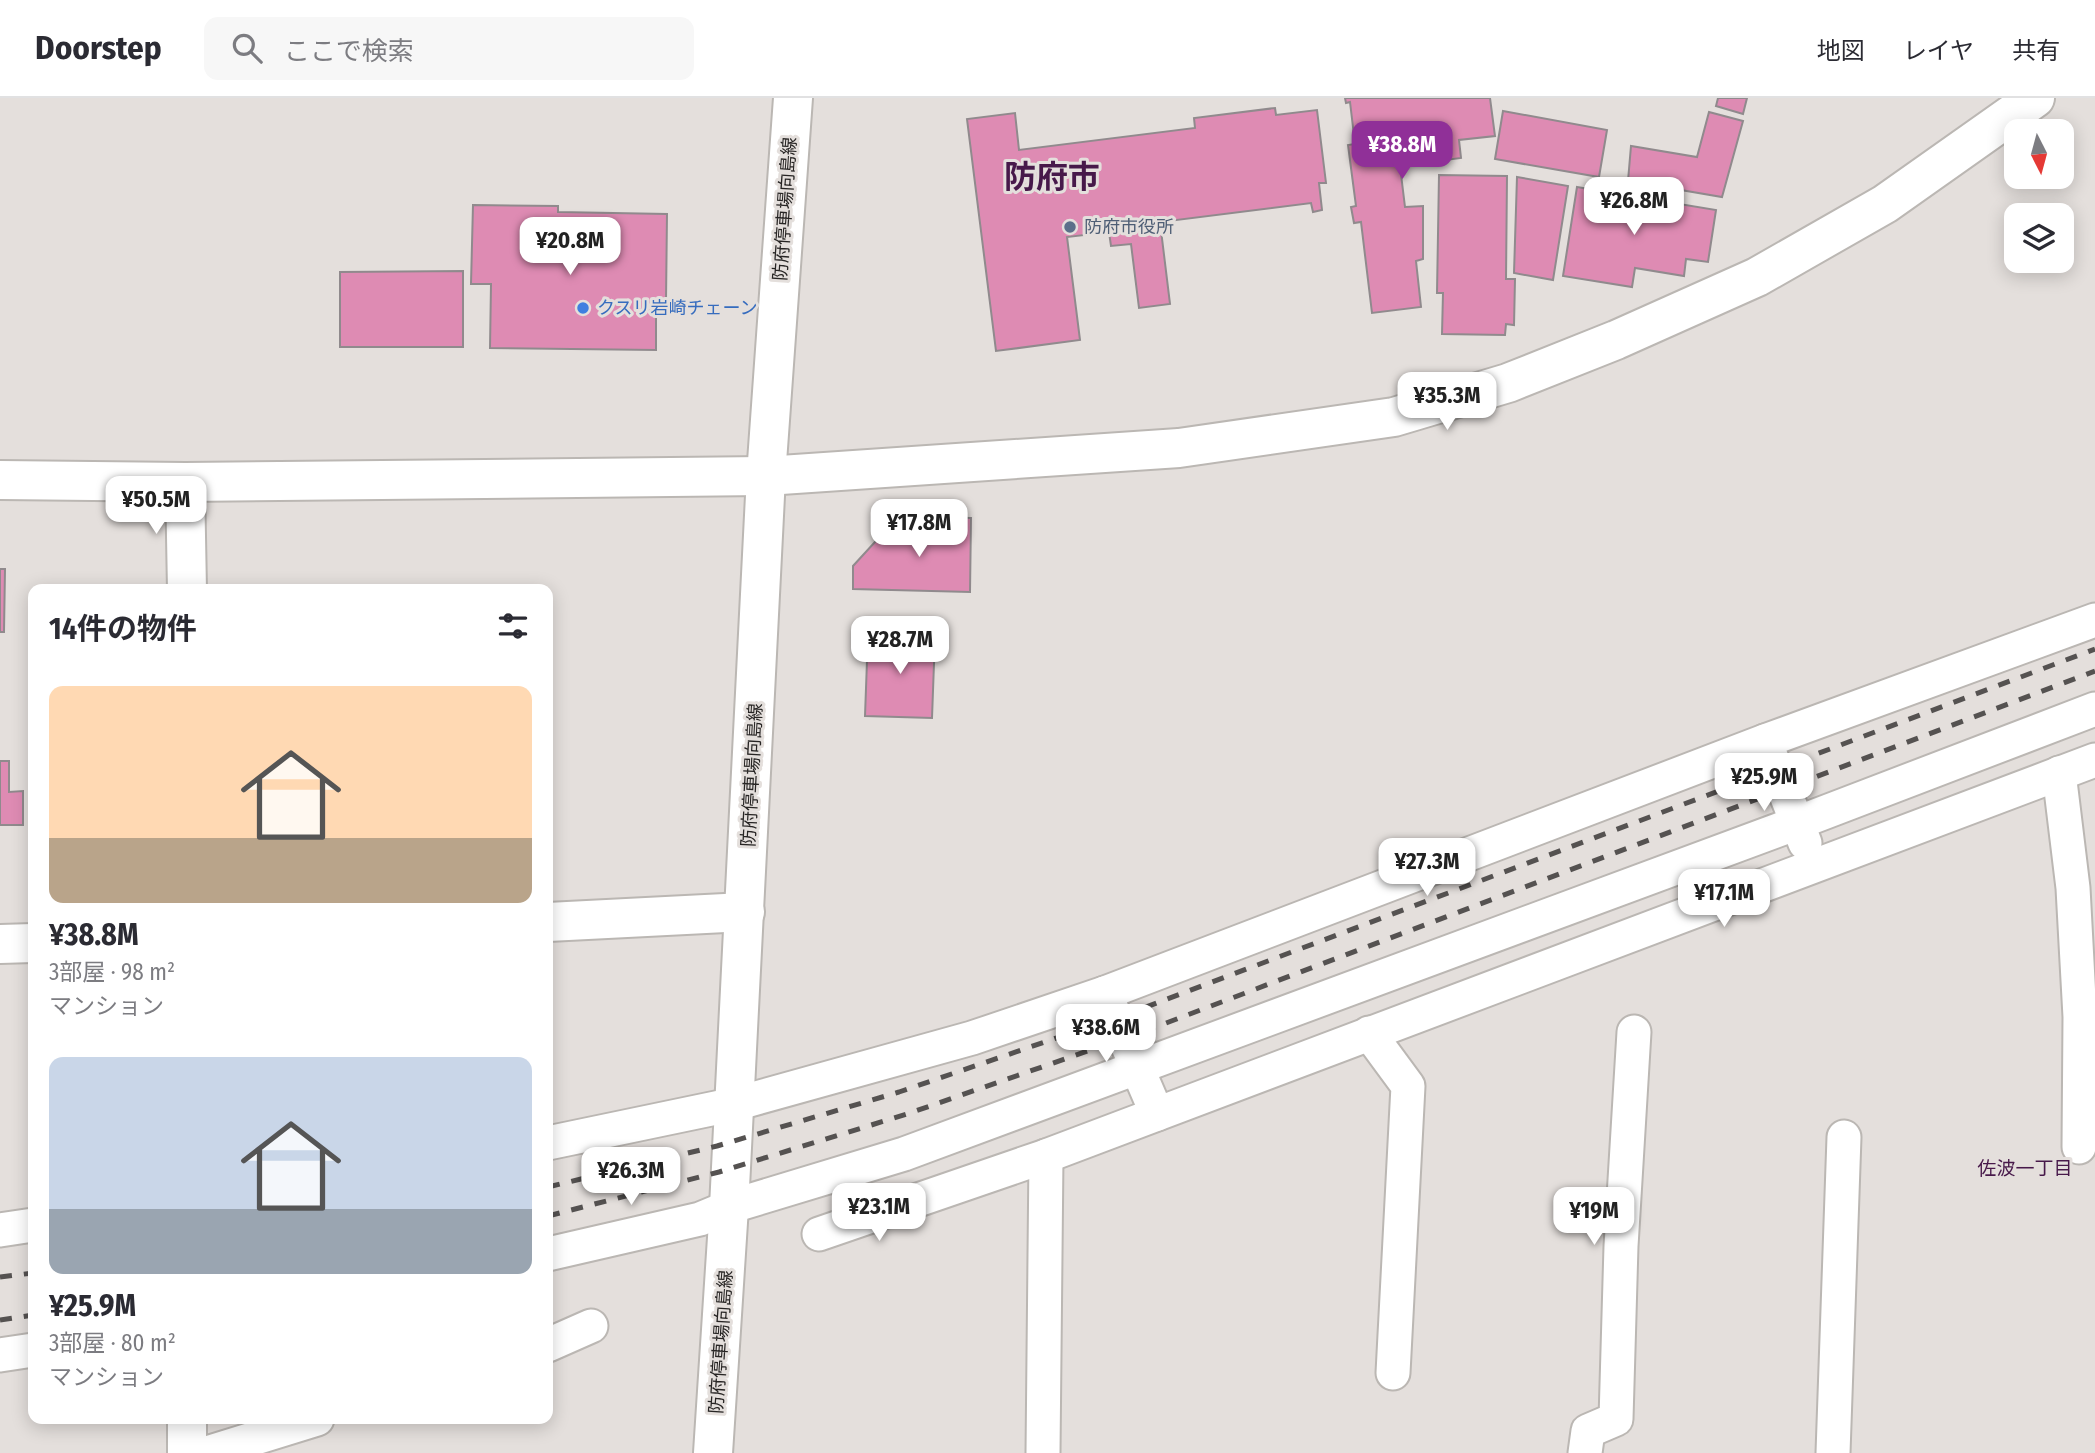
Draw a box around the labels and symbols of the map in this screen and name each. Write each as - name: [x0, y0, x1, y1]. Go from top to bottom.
- north arrow: [2004, 119, 2074, 189]
- pin: ¥38.8M: [1345, 122, 1459, 181]
- street label: 防府停車場向島線: [769, 136, 801, 282]
- district label: 防府市: [1004, 158, 1100, 196]
- pin: ¥26.8M: [1577, 178, 1691, 237]
- place label: 防府市役所: [1084, 216, 1174, 238]
- pin: ¥20.8M: [513, 218, 627, 277]
- marker: 防府市役所: [1062, 219, 1078, 235]
- place label: クスリ岩崎チェーン: [597, 297, 758, 319]
- marker: クスリ岩崎チェーン: [575, 300, 591, 316]
- pin: ¥35.3M: [1390, 372, 1504, 432]
- pin: ¥50.5M: [99, 476, 213, 536]
- pin: ¥17.8M: [862, 500, 976, 559]
- pin: ¥28.7M: [843, 616, 957, 676]
- street label: 防府停車場向島線: [737, 703, 767, 847]
- pin: ¥25.9M: [1707, 754, 1821, 813]
- pin: ¥27.3M: [1370, 838, 1484, 898]
- pin: ¥17.1M: [1667, 870, 1781, 929]
- pin: ¥38.6M: [1049, 1004, 1163, 1064]
- pin: ¥26.3M: [574, 1148, 688, 1207]
- district label: 佐波一丁目: [1977, 1157, 2073, 1180]
- pin: ¥23.1M: [822, 1184, 936, 1243]
- pin: ¥19M: [1553, 1188, 1635, 1247]
- street label: 防府停車場向島線: [705, 1269, 737, 1415]

